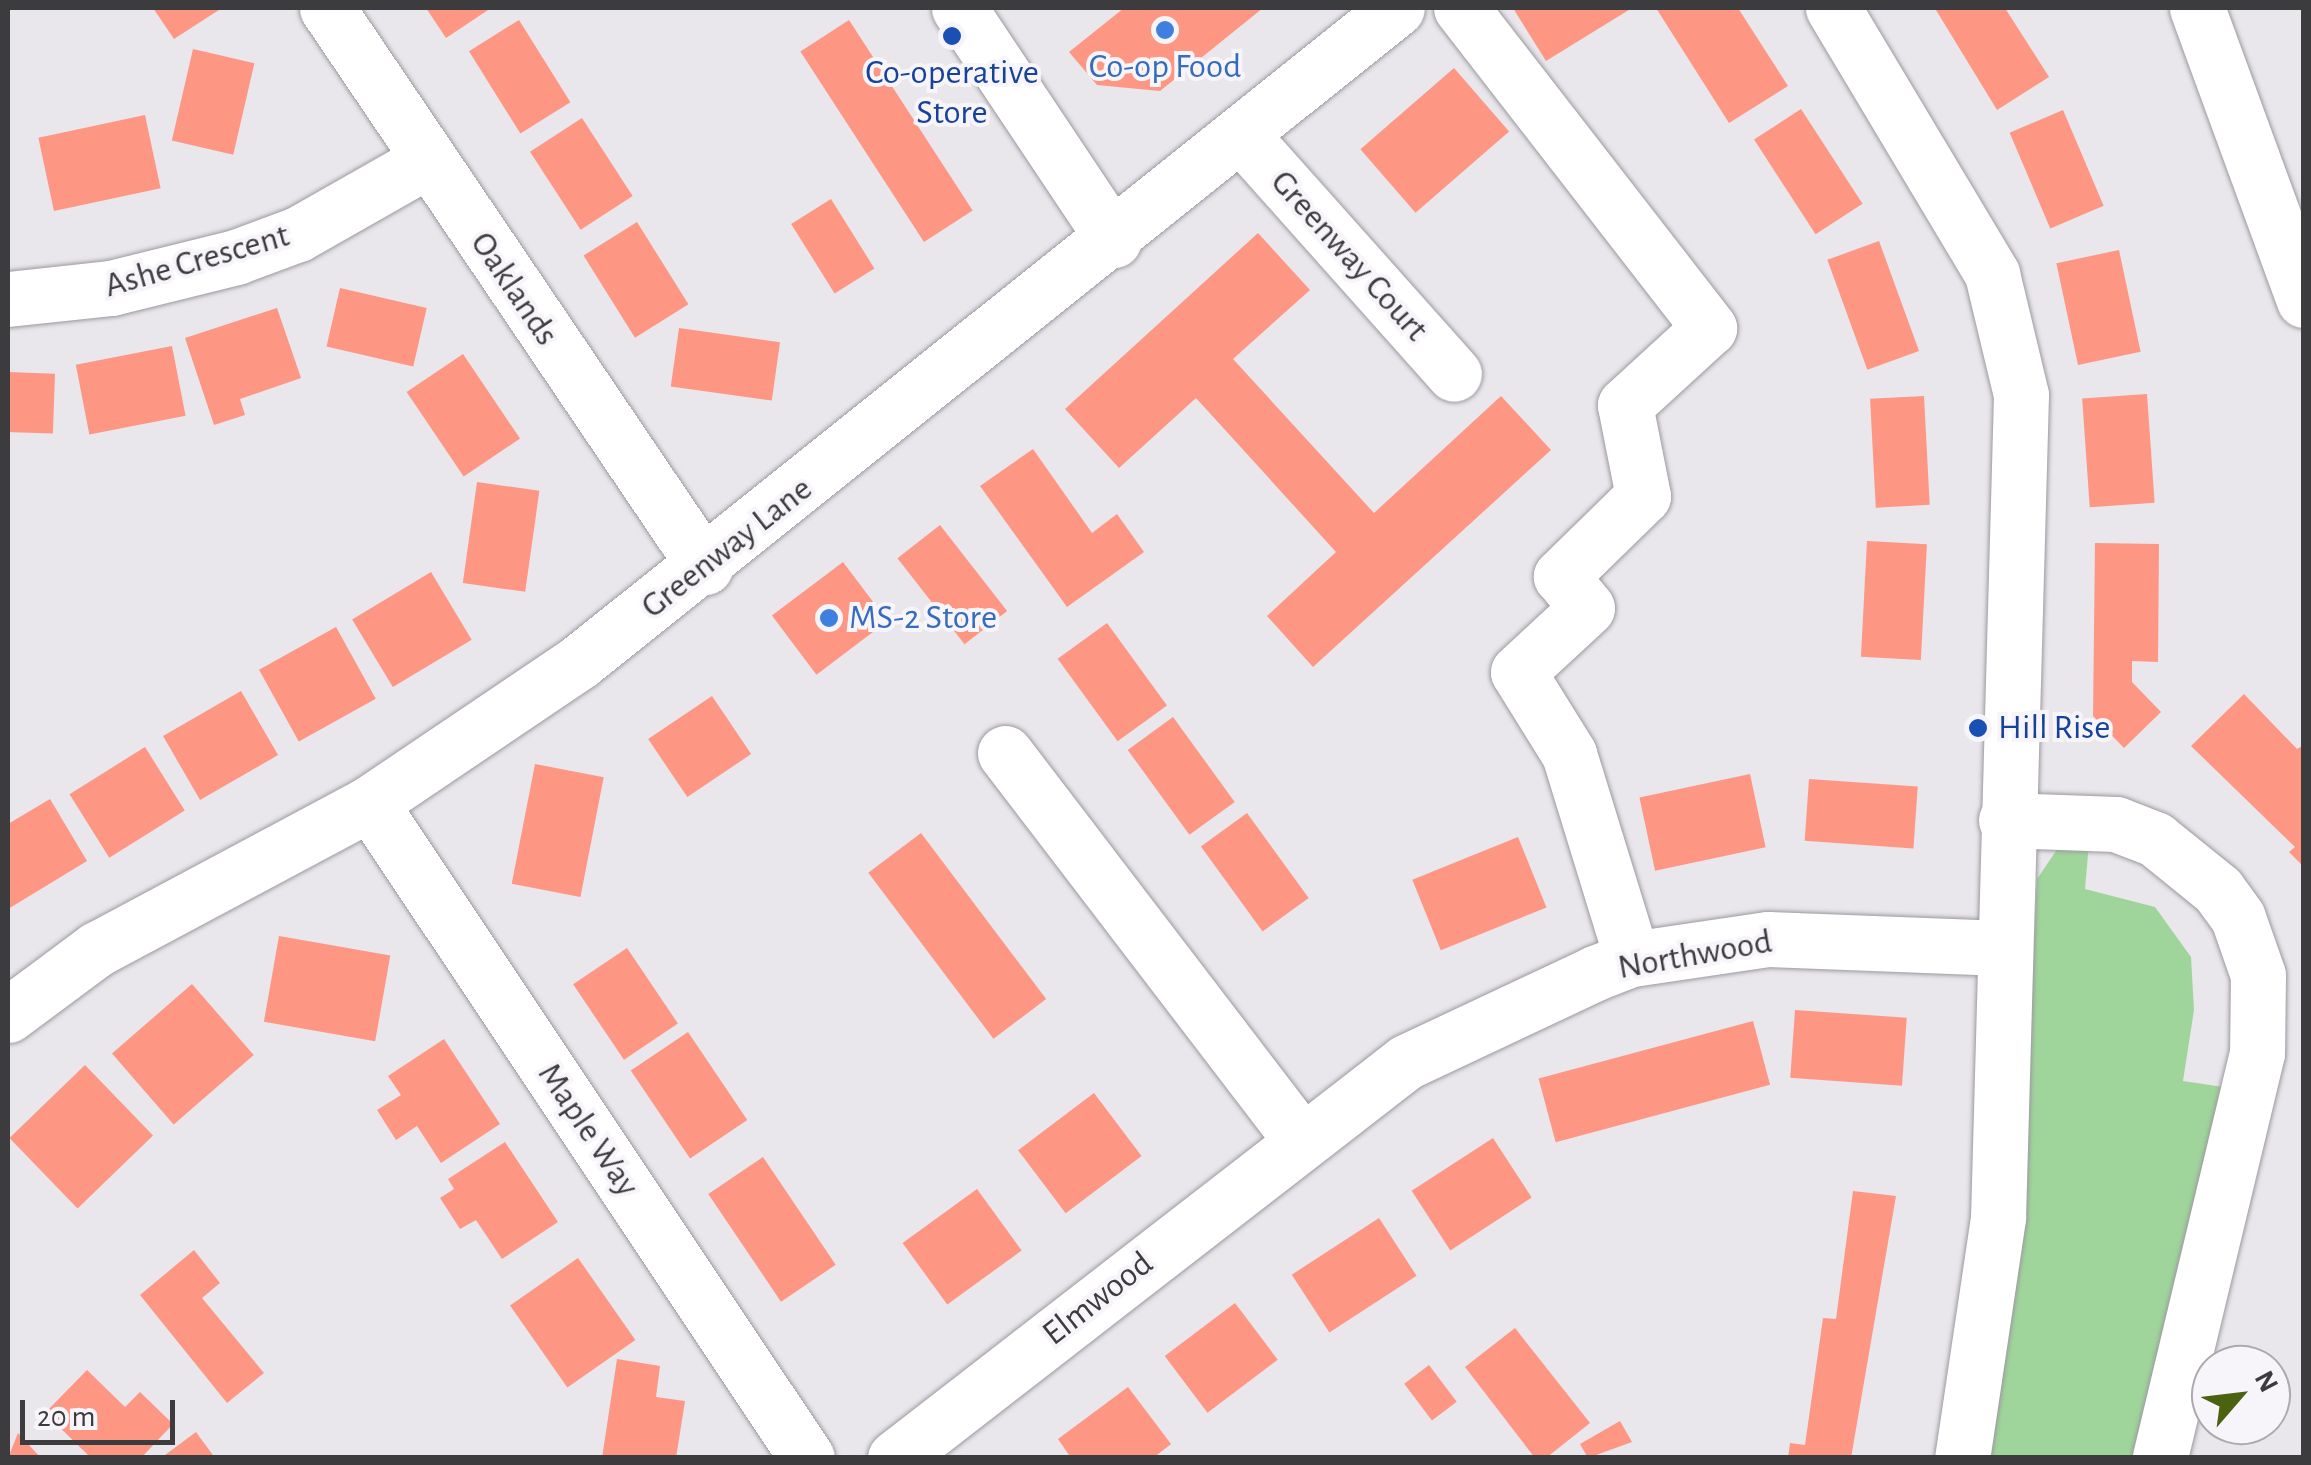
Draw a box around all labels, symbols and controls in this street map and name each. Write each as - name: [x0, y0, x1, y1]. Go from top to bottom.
- marker: Co-op Food: [1154, 19, 1176, 41]
- marker: Co-operative Store: [941, 25, 963, 47]
- place label: Co-op Food: [1089, 46, 1241, 88]
- place label: Co-operative Store: [865, 52, 1039, 134]
- street label: Greenway Court: [1261, 162, 1437, 350]
- street label: Ashe Crescent: [100, 215, 294, 307]
- street label: Oaklands: [461, 224, 567, 354]
- street label: Greenway Lane: [633, 468, 821, 628]
- place label: MS-2 Store: [849, 597, 997, 639]
- marker: MS-2 Store: [818, 607, 840, 629]
- place label: Hill Rise: [1998, 707, 2110, 749]
- marker: Hill Rise: [1967, 717, 1989, 739]
- street label: Northwood: [1615, 921, 1775, 989]
- street label: Maple Way: [528, 1055, 648, 1205]
- street label: Elmwood: [1034, 1243, 1162, 1355]
- north arrow: [2191, 1345, 2291, 1445]
- text: N: [2249, 1367, 2283, 1397]
- scale bar: [25, 1380, 180, 1442]
- text: 20 m: [37, 1402, 95, 1432]

